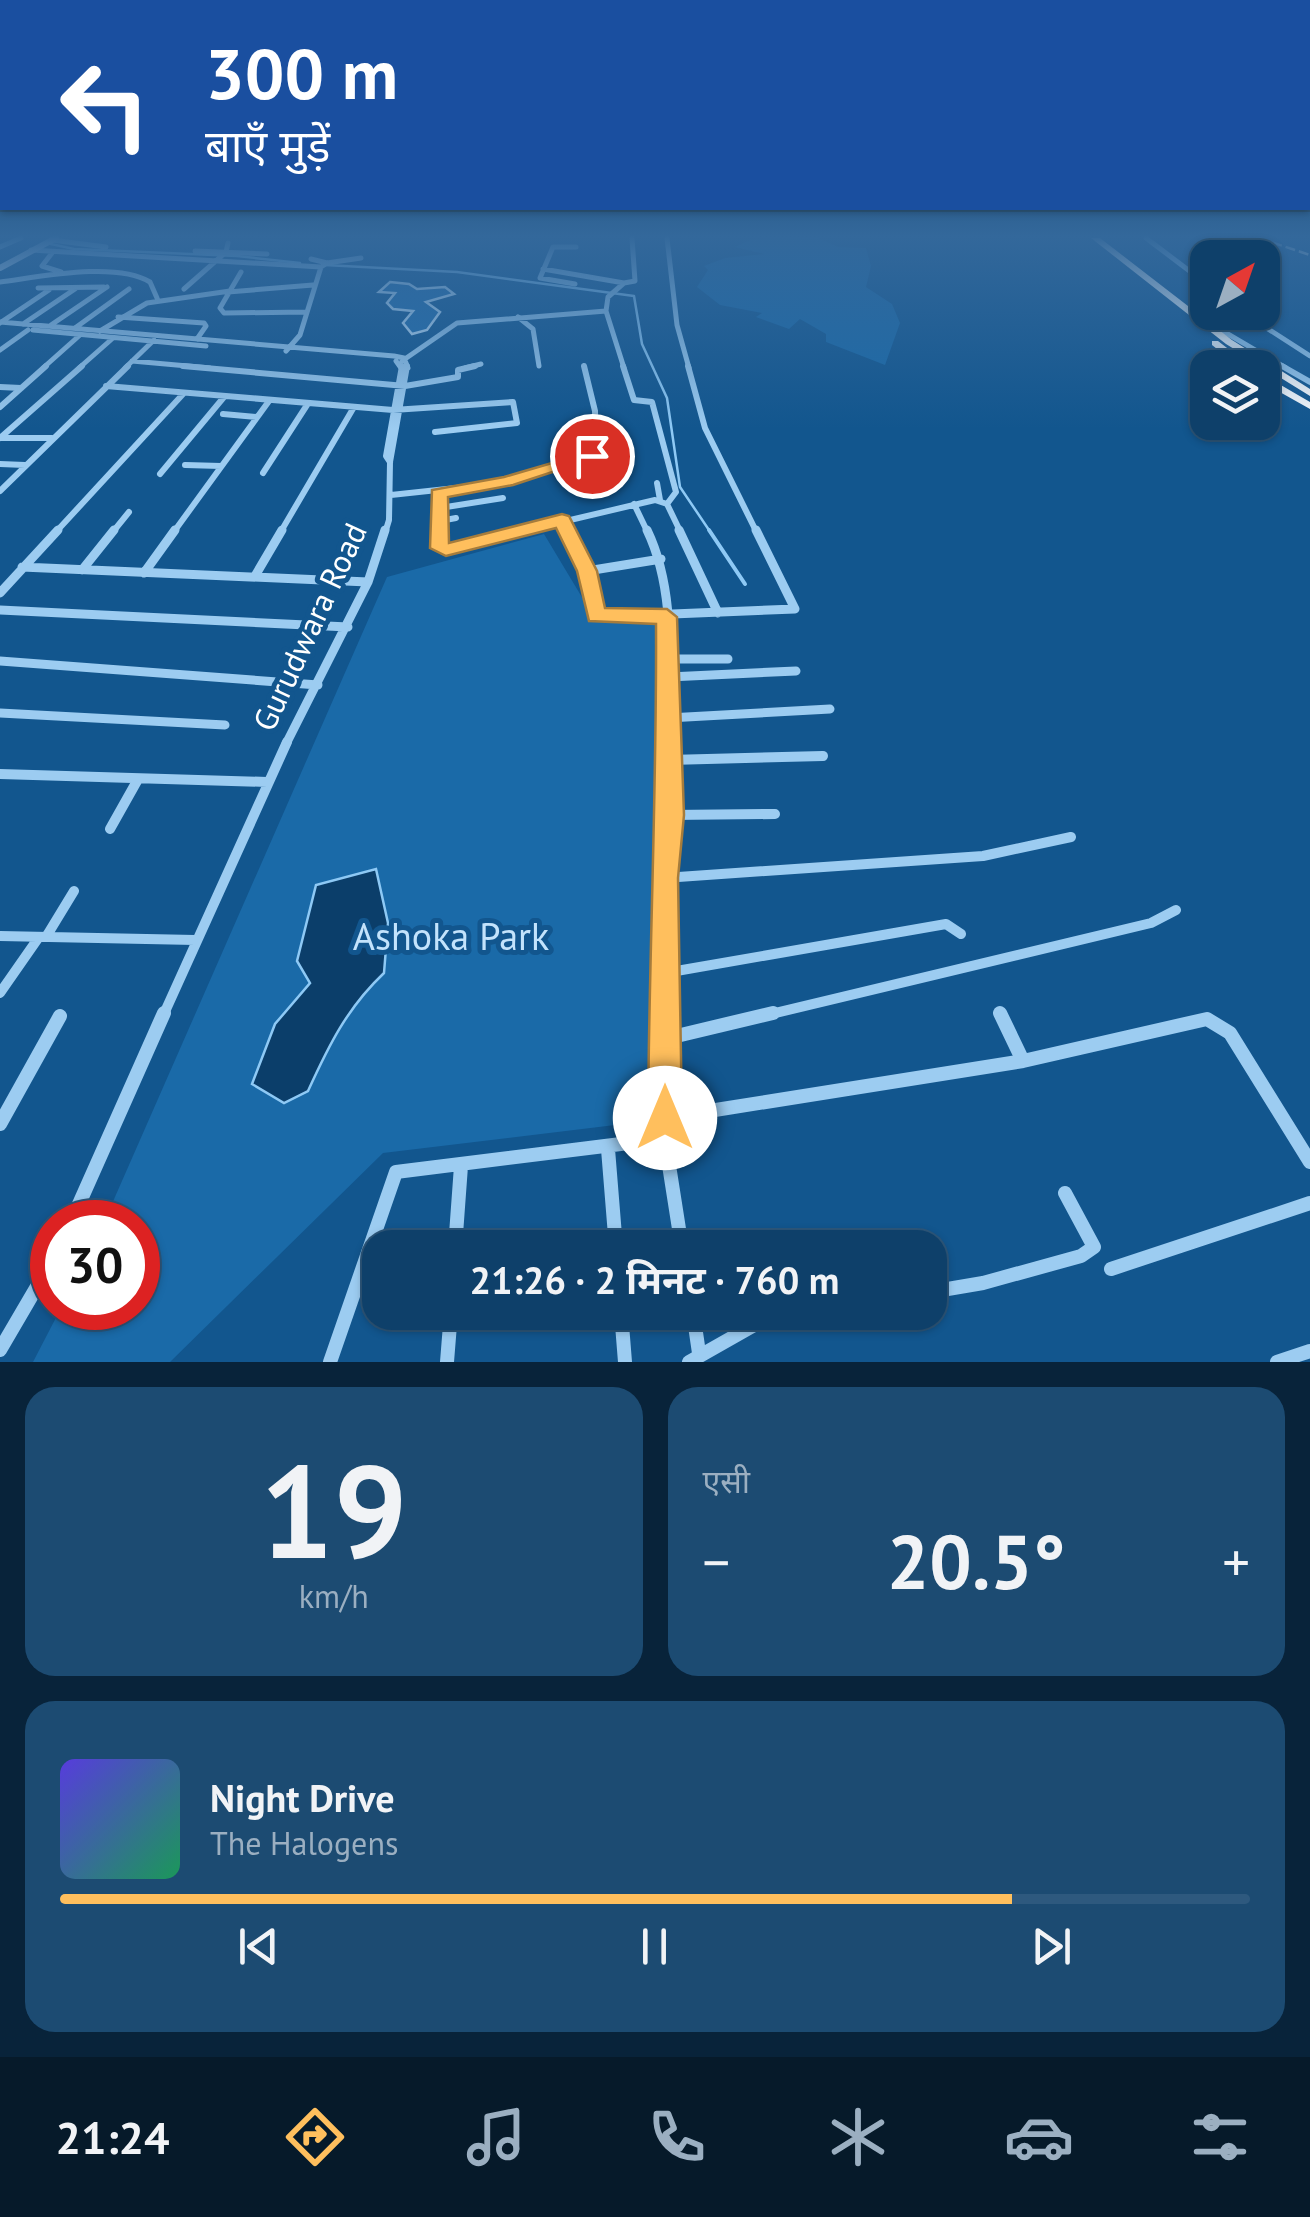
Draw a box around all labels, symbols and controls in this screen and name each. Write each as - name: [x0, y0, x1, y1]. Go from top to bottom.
- text: 300 m: [205, 28, 398, 118]
- icon: left: [40, 40, 170, 170]
- text: बाएँ मुड़ें: [205, 116, 330, 174]
- north arrow: [1190, 240, 1280, 330]
- map controls: [1190, 240, 1280, 440]
- button: layers: [1190, 350, 1280, 440]
- pin: [550, 414, 635, 499]
- icon: arrive: [565, 429, 620, 484]
- street label: Gurudwara Road: [243, 516, 376, 737]
- park label: Ashoka Park: [353, 911, 549, 960]
- position arrow: [613, 1066, 717, 1170]
- speed limit sign: 30: [30, 1200, 160, 1330]
- text: 21:26 · 2 मिनट · 760 m: [470, 1255, 839, 1304]
- text: 19: [260, 1426, 407, 1594]
- text: एसी: [703, 1460, 750, 1502]
- text: 20.5°: [887, 1513, 1066, 1610]
- text: −: [703, 1526, 730, 1597]
- text: +: [1222, 1526, 1250, 1597]
- text: km/h: [299, 1575, 369, 1617]
- text: Night Drive: [210, 1773, 394, 1822]
- text: The Halogens: [210, 1822, 398, 1864]
- icon: previous: [231, 1919, 286, 1974]
- icon: pause: [627, 1919, 682, 1974]
- icon: next: [1024, 1919, 1079, 1974]
- icon: directions: [280, 2102, 350, 2172]
- icon: music: [461, 2102, 531, 2172]
- icon: phone: [642, 2102, 712, 2172]
- icon: climate: [823, 2102, 893, 2172]
- icon: car: [1004, 2102, 1074, 2172]
- icon: filters: [1185, 2102, 1255, 2172]
- text: 21:24: [55, 2108, 170, 2166]

